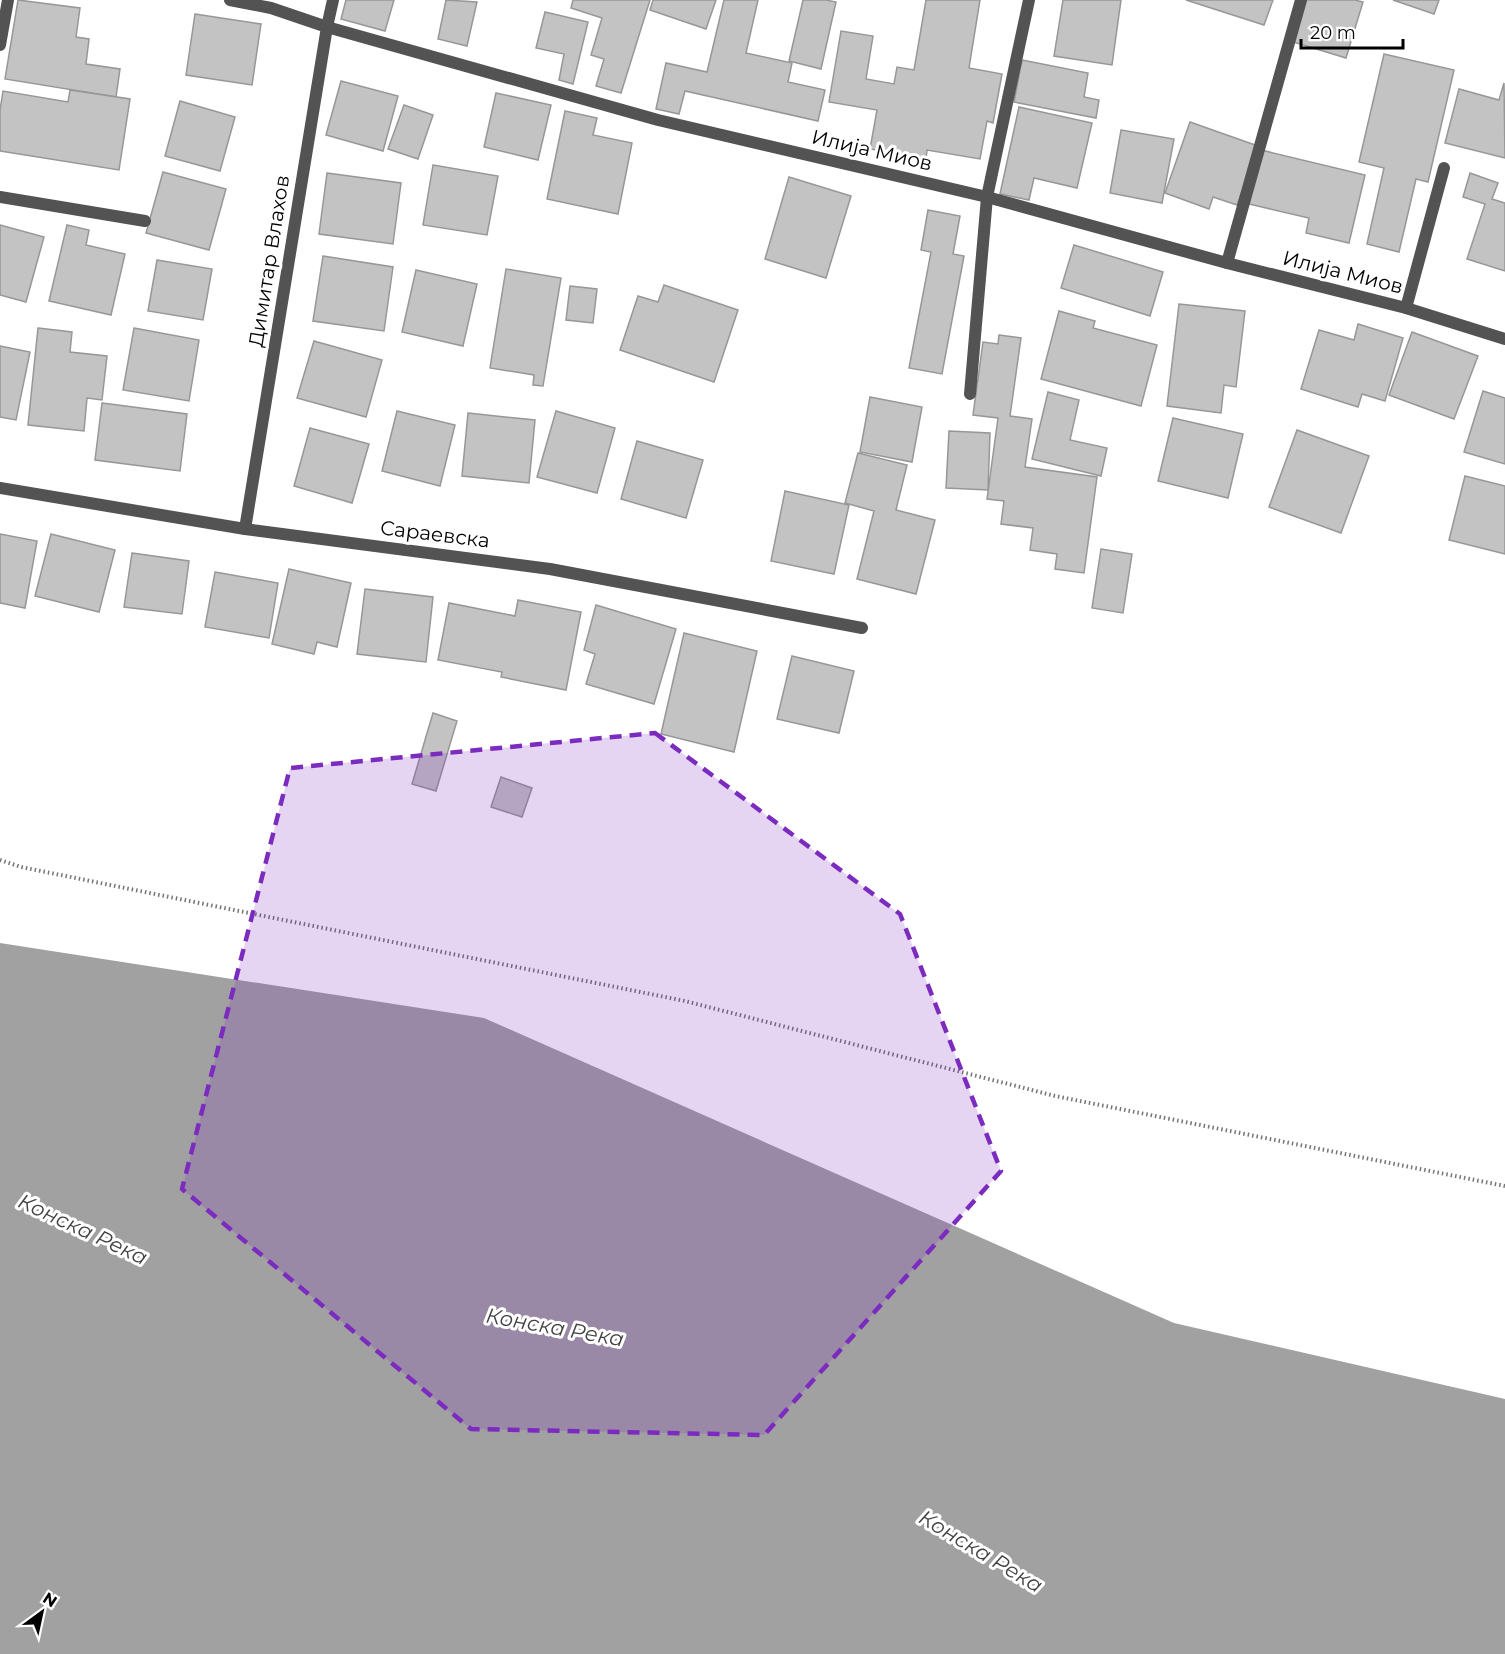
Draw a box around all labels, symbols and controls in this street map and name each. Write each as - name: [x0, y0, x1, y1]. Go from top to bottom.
- scale bar: [1301, 12, 1403, 50]
- text: 20 m: [1310, 22, 1356, 44]
- street label: Илија Миов: [809, 124, 935, 176]
- street label: Димитар Влахов: [244, 173, 294, 349]
- street label: Илија Миов: [1280, 245, 1406, 299]
- street label: Сараевска: [379, 515, 491, 553]
- water label: Конска Река: [14, 1188, 152, 1270]
- water label: Конска Река: [484, 1303, 626, 1351]
- water label: Конска Река: [915, 1504, 1047, 1598]
- north arrow: [12, 1582, 72, 1642]
- text: N: [39, 1588, 60, 1611]

